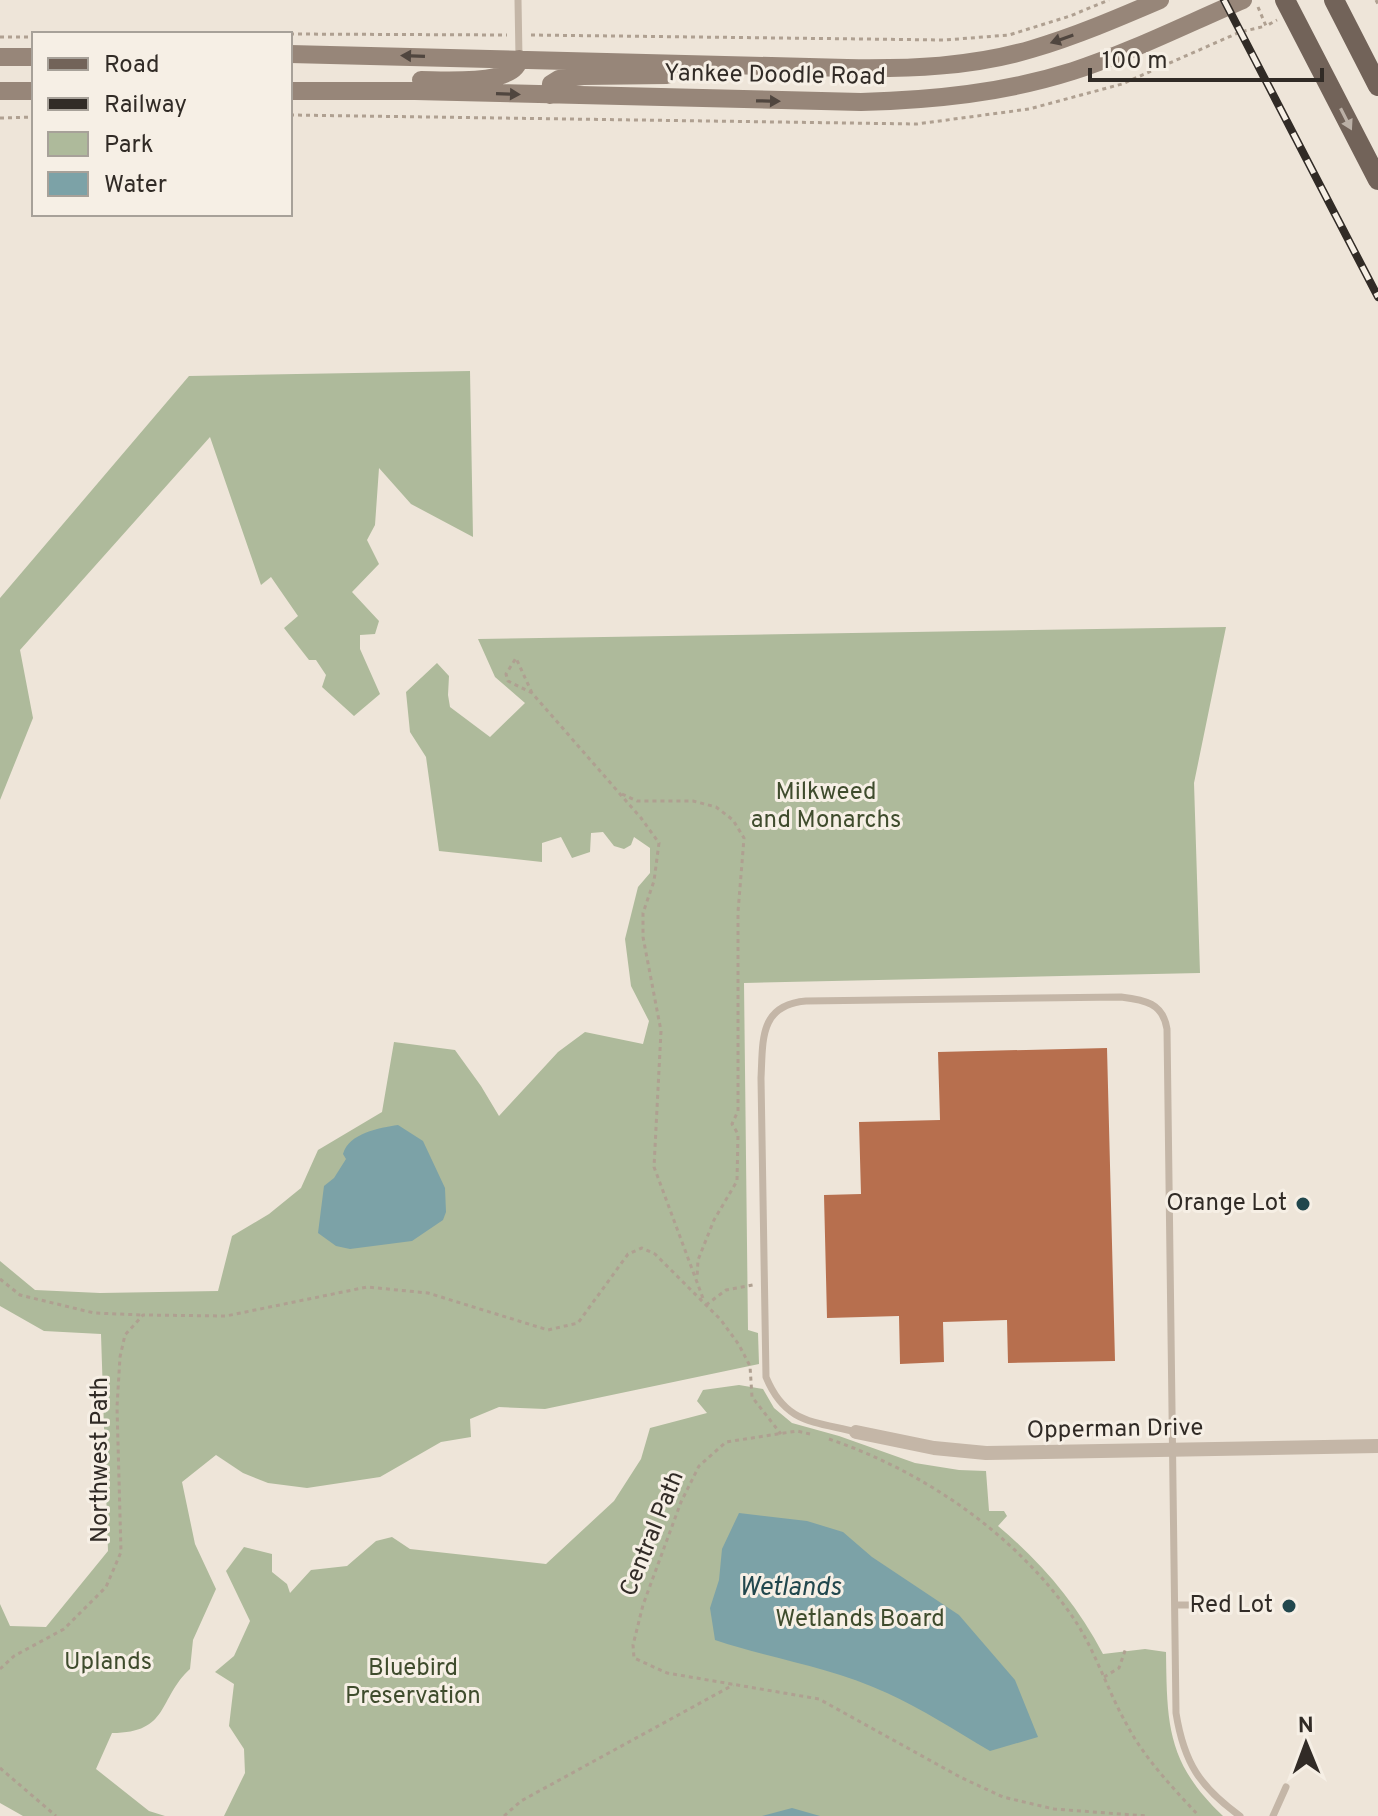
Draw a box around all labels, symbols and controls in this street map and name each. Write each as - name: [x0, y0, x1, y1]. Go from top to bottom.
- legend: [32, 32, 292, 216]
- scale bar: [1090, 32, 1322, 82]
- one-way arrow: [1050, 34, 1074, 46]
- text: 100 m: [1102, 47, 1168, 77]
- one-way arrow: [400, 50, 425, 63]
- text: Road: [104, 51, 160, 81]
- street label: Yankee Doodle Road: [664, 59, 886, 93]
- one-way arrow: [496, 88, 521, 100]
- text: Railway: [104, 91, 187, 121]
- one-way arrow: [756, 94, 781, 107]
- one-way arrow: [1340, 108, 1353, 131]
- text: Park: [104, 131, 154, 161]
- text: Water: [104, 171, 167, 201]
- park label: Milkweed and Monarchs: [751, 778, 901, 836]
- place label: Orange Lot: [1166, 1189, 1287, 1219]
- marker: Orange Lot: [1294, 1195, 1312, 1213]
- street label: Northwest Path: [86, 1377, 116, 1543]
- street label: Opperman Drive: [1026, 1413, 1204, 1447]
- street label: Central Path: [614, 1467, 692, 1601]
- water label: Wetlands: [739, 1572, 842, 1605]
- place label: Red Lot: [1190, 1591, 1273, 1621]
- marker: Red Lot: [1280, 1597, 1298, 1615]
- park label: Wetlands Board: [775, 1605, 945, 1635]
- park label: Uplands: [64, 1648, 152, 1678]
- park label: Bluebird Preservation: [345, 1654, 481, 1712]
- north arrow: [1266, 1704, 1346, 1784]
- text: N: [1298, 1713, 1314, 1740]

